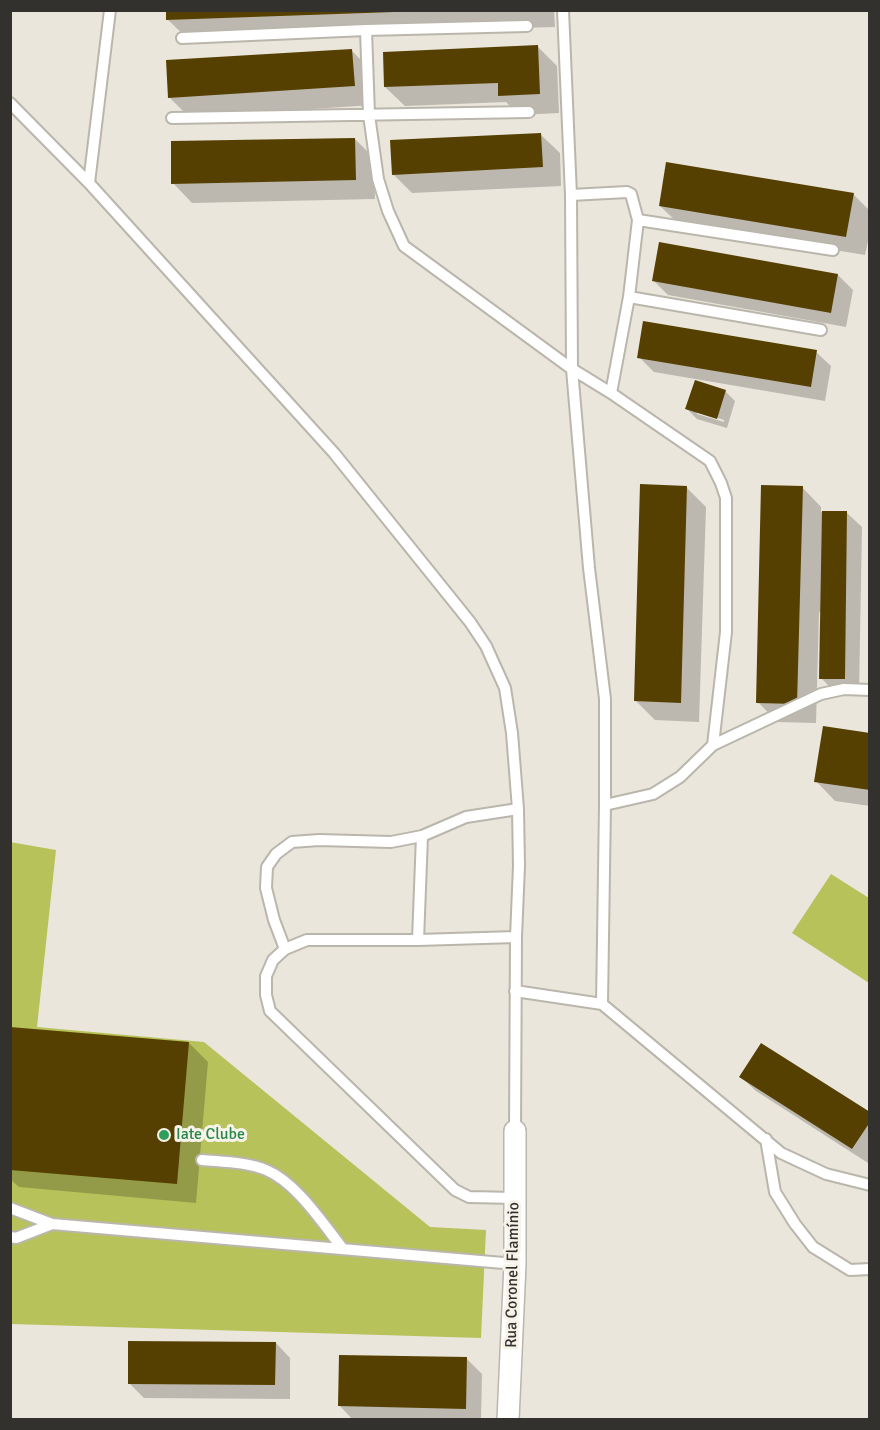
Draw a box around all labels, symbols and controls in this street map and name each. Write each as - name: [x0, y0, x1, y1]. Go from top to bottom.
- place label: Iate Clube: [176, 1125, 245, 1145]
- marker: Iate Clube: [157, 1128, 171, 1142]
- street label: Rua Coronel Flamínio: [502, 1202, 524, 1348]

